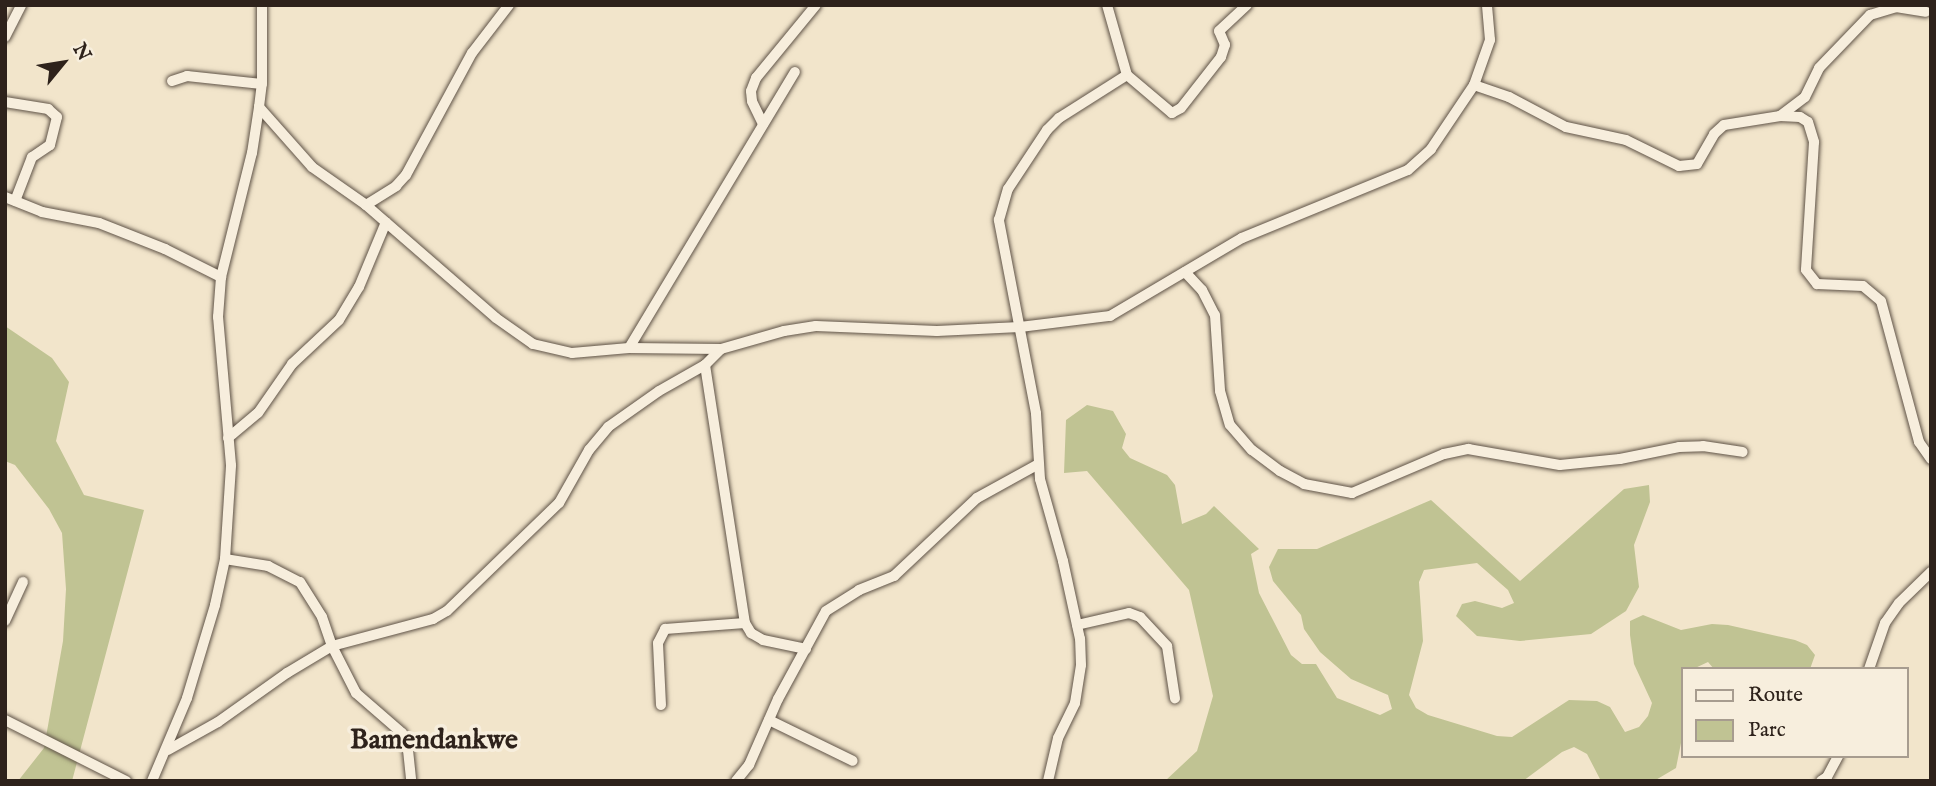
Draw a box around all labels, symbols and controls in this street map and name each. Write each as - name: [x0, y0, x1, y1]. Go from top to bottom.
- north arrow: [28, 28, 98, 98]
- text: N: [67, 39, 96, 66]
- legend: [1680, 667, 1908, 758]
- text: Route: [1748, 682, 1803, 709]
- text: Parc: [1748, 717, 1786, 744]
- district label: Bamendankwe: [350, 724, 518, 758]

